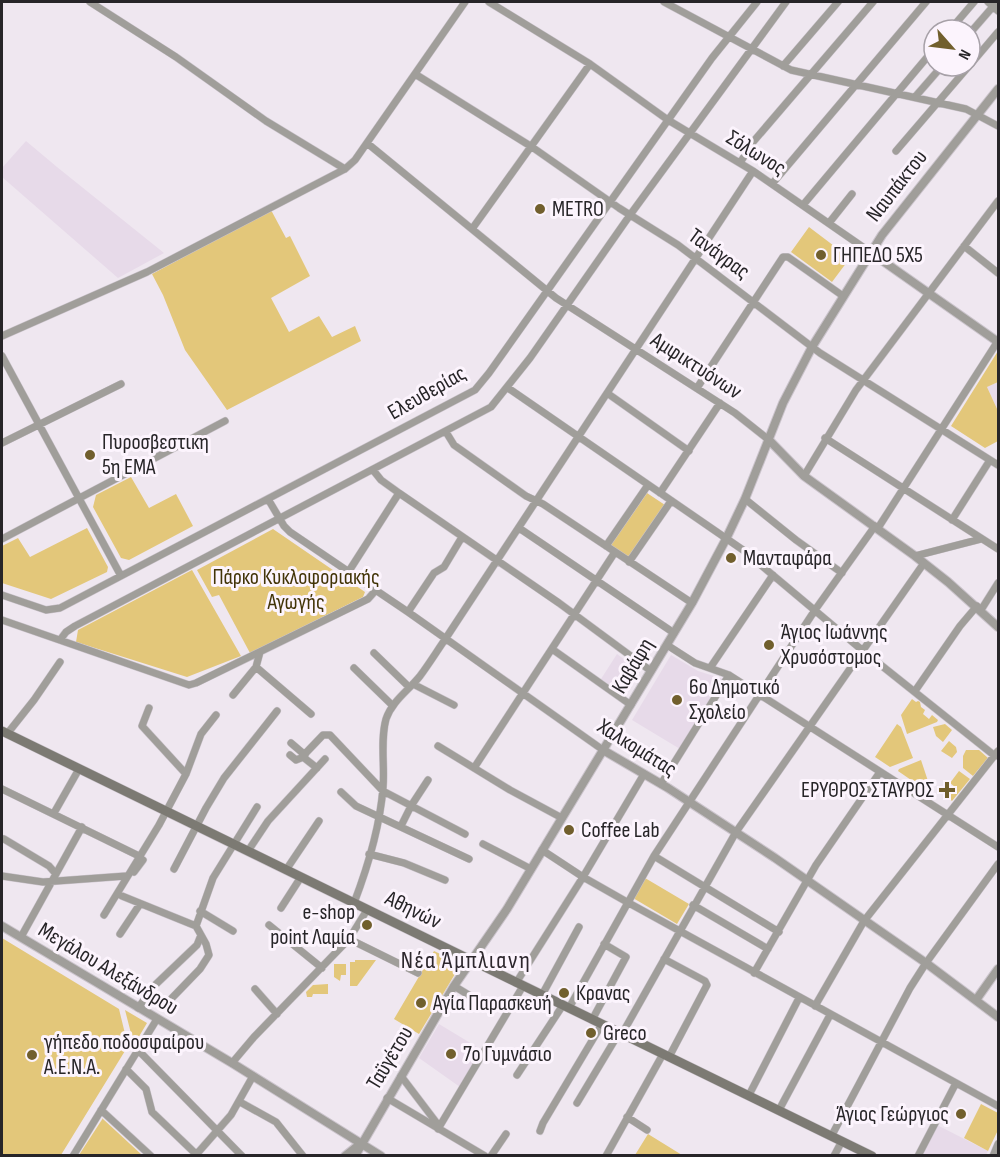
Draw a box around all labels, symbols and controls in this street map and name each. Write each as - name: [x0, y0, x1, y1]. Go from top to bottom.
- north arrow: [922, 18, 982, 78]
- text: N: [954, 46, 974, 63]
- street label: Σόλωνος: [721, 124, 791, 182]
- street label: Ναυπάκτου: [861, 145, 933, 227]
- place label: METRO: [552, 196, 604, 223]
- marker: METRO: [533, 202, 547, 216]
- street label: Τανάγρας: [683, 223, 755, 285]
- place label: ΓΗΠΕΔΟ 5X5: [833, 242, 923, 269]
- marker: ΓΗΠΕΔΟ 5X5: [814, 248, 828, 262]
- street label: Αμφικτυόνων: [645, 326, 747, 406]
- street label: Ελευθερίας: [383, 360, 471, 426]
- place label: Πυροσβεστικη 5η ΕΜΑ: [102, 429, 209, 481]
- marker: Πυροσβεστικη 5η ΕΜΑ: [83, 448, 97, 462]
- place label: Μανταφάρα: [743, 545, 832, 572]
- marker: Μανταφάρα: [724, 551, 738, 565]
- park label: Πάρκο Κυκλοφοριακής Αγωγής: [212, 564, 380, 616]
- place label: Άγιος Ιωάννης Χρυσόστομος: [780, 619, 888, 671]
- street label: Καβάφη: [606, 634, 660, 698]
- marker: Άγιος Ιωάννης Χρυσόστομος: [762, 638, 776, 652]
- place label: 6ο Δημοτικό Σχολείο: [689, 674, 780, 726]
- marker: 6ο Δημοτικό Σχολείο: [670, 693, 684, 707]
- street label: Χαλκομάτας: [591, 712, 682, 783]
- place label: ΕΡΥΘΡΟΣ ΣΤΑΥΡΟΣ: [801, 777, 934, 804]
- marker: ΕΡΥΘΡΟΣ ΣΤΑΥΡΟΣ: [938, 781, 956, 799]
- place label: Coffee Lab: [581, 817, 660, 844]
- marker: Coffee Lab: [562, 823, 576, 837]
- street label: Αθηνών: [380, 885, 446, 935]
- place label: e-shop point Λαμία: [270, 899, 356, 951]
- street label: Μεγάλου Αλεξάνδρου: [33, 917, 183, 1021]
- marker: e-shop point Λαμία: [360, 918, 374, 932]
- district label: Νέα Άμπλιανη: [401, 946, 531, 975]
- place label: Κρανας: [576, 980, 630, 1007]
- marker: Κρανας: [557, 986, 571, 1000]
- place label: Αγία Παρασκευή: [432, 990, 552, 1017]
- marker: Αγία Παρασκευή: [414, 996, 428, 1010]
- place label: Greco: [603, 1020, 647, 1047]
- street label: Ταϋγέτου: [361, 1021, 419, 1095]
- marker: Greco: [584, 1026, 598, 1040]
- place label: γήπεδο ποδοσφαίρου Α.Ε.Ν.Α.: [43, 1029, 204, 1081]
- place label: 7ο Γυμνάσιο: [463, 1041, 552, 1068]
- marker: 7ο Γυμνάσιο: [444, 1047, 458, 1061]
- marker: γήπεδο ποδοσφαίρου Α.Ε.Ν.Α.: [25, 1048, 39, 1062]
- place label: Άγιος Γεώργιος: [836, 1101, 949, 1128]
- marker: Άγιος Γεώργιος: [954, 1107, 968, 1121]

